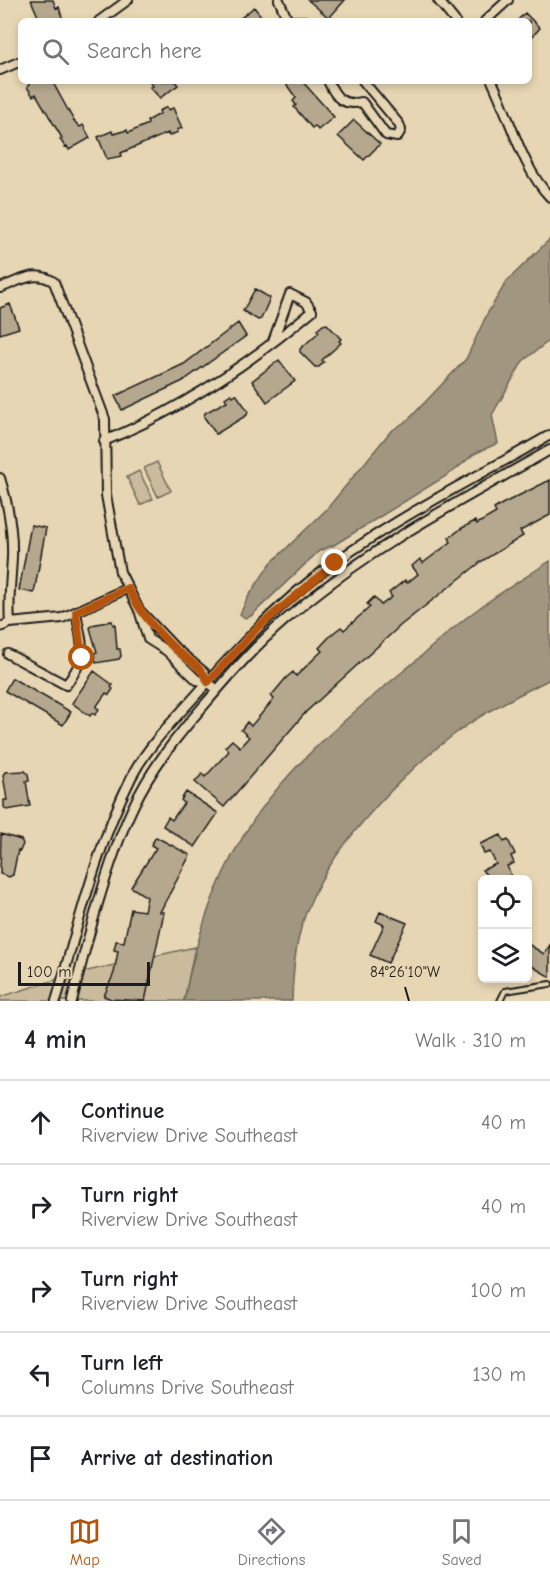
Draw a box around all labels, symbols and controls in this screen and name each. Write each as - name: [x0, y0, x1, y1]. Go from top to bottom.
- search box: [18, 18, 532, 84]
- icon: search: [39, 35, 72, 68]
- text: Search here: [87, 38, 202, 64]
- route end: [321, 549, 347, 575]
- route start: [68, 644, 94, 670]
- map controls: [478, 875, 532, 983]
- button: locate: [478, 875, 532, 929]
- button: layers: [478, 929, 532, 983]
- scale bar: [18, 959, 150, 986]
- text: 100 m: [27, 963, 71, 981]
- text: 84°26'10"W: [370, 963, 440, 981]
- text: 4 min: [24, 1025, 87, 1055]
- text: Walk · 310 m: [415, 1029, 526, 1052]
- text: Continue: [81, 1098, 164, 1124]
- icon: ahead: [24, 1106, 57, 1139]
- text: 40 m: [481, 1111, 526, 1134]
- text: Riverview Drive Southeast: [81, 1124, 297, 1147]
- text: Turn right: [81, 1182, 178, 1208]
- icon: right: [24, 1190, 57, 1223]
- text: 40 m: [481, 1195, 526, 1218]
- text: Riverview Drive Southeast: [81, 1208, 297, 1231]
- text: Turn right: [81, 1266, 178, 1292]
- icon: right: [24, 1274, 57, 1307]
- text: 100 m: [471, 1279, 526, 1302]
- text: Riverview Drive Southeast: [81, 1292, 297, 1315]
- text: Turn left: [81, 1350, 163, 1376]
- icon: left: [24, 1358, 57, 1391]
- text: 130 m: [473, 1363, 526, 1386]
- text: Columns Drive Southeast: [81, 1376, 293, 1399]
- icon: arrive: [24, 1442, 57, 1475]
- text: Arrive at destination: [81, 1445, 273, 1471]
- tab: Map: [68, 1515, 101, 1569]
- tab: Directions: [238, 1515, 305, 1569]
- tab: Saved: [442, 1515, 482, 1569]

